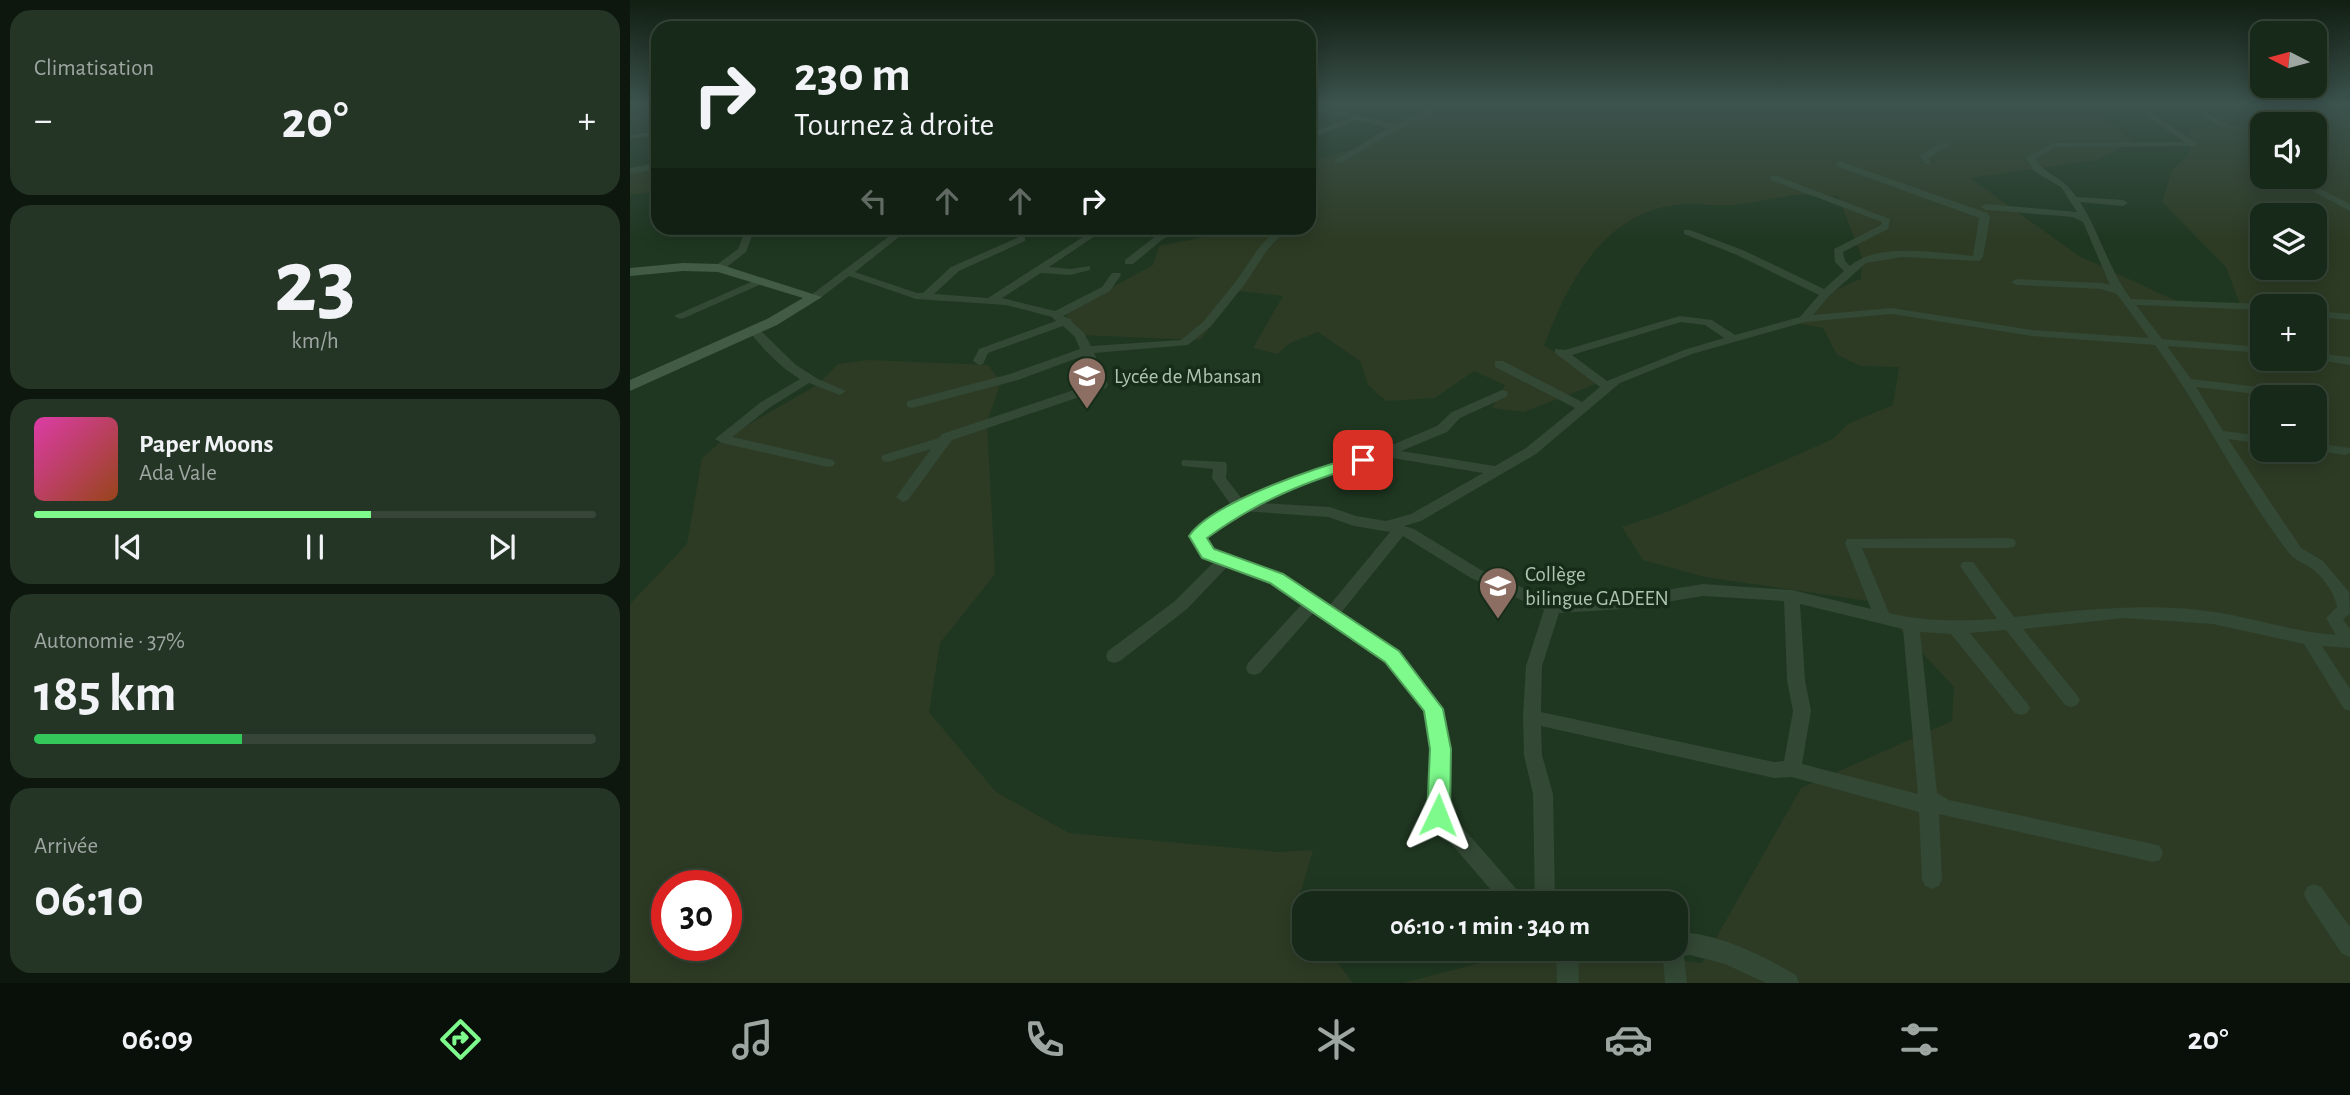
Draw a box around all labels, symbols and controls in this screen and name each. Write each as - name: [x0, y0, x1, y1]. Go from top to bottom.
- north arrow: [2250, 21, 2328, 98]
- map controls: [2250, 21, 2327, 462]
- icon: right: [679, 49, 770, 140]
- text: 230 m: [794, 51, 911, 100]
- text: Climatisation: [34, 57, 154, 80]
- text: 20°: [282, 95, 348, 147]
- text: −: [34, 102, 52, 140]
- text: +: [578, 102, 596, 140]
- text: Tournez à droite: [794, 109, 994, 141]
- button: sound: [2250, 112, 2327, 189]
- icon: left: [855, 182, 893, 220]
- icon: ahead: [928, 182, 966, 220]
- icon: ahead: [1001, 182, 1039, 220]
- icon: right: [1074, 182, 1112, 220]
- button: layers: [2250, 203, 2327, 280]
- text: 23: [274, 237, 356, 328]
- button: +: [2250, 294, 2327, 371]
- text: km/h: [291, 330, 339, 353]
- school or university icon: Lycée de Mbansan: [1066, 355, 1108, 410]
- place label: Lycée de Mbansan: [1114, 366, 1262, 387]
- button: −: [2250, 385, 2327, 462]
- pin: [1333, 430, 1393, 490]
- text: Paper Moons: [139, 431, 274, 457]
- icon: arrive: [1344, 441, 1382, 479]
- text: Ada Vale: [139, 462, 217, 485]
- icon: previous: [109, 528, 147, 566]
- icon: pause: [296, 528, 334, 566]
- icon: next: [483, 528, 521, 566]
- place label: Collège bilingue GADEEN: [1525, 564, 1669, 609]
- school or university icon: Collège bilingue GADEEN: [1477, 565, 1519, 620]
- text: Autonomie · 37%: [34, 630, 185, 653]
- text: 185 km: [34, 668, 176, 720]
- position arrow: [1401, 778, 1475, 852]
- text: Arrivée: [34, 835, 98, 858]
- speed limit sign: 30: [651, 870, 742, 961]
- text: 06:10: [34, 873, 144, 925]
- text: 06:10 · 1 min · 340 m: [1390, 913, 1590, 939]
- icon: directions: [436, 1015, 485, 1064]
- icon: music: [728, 1015, 777, 1064]
- icon: phone: [1020, 1015, 1069, 1064]
- icon: climate: [1312, 1015, 1361, 1064]
- icon: car: [1604, 1015, 1653, 1064]
- icon: filters: [1895, 1015, 1944, 1064]
- text: 06:09: [121, 1023, 193, 1055]
- text: 20°: [2187, 1023, 2229, 1055]

